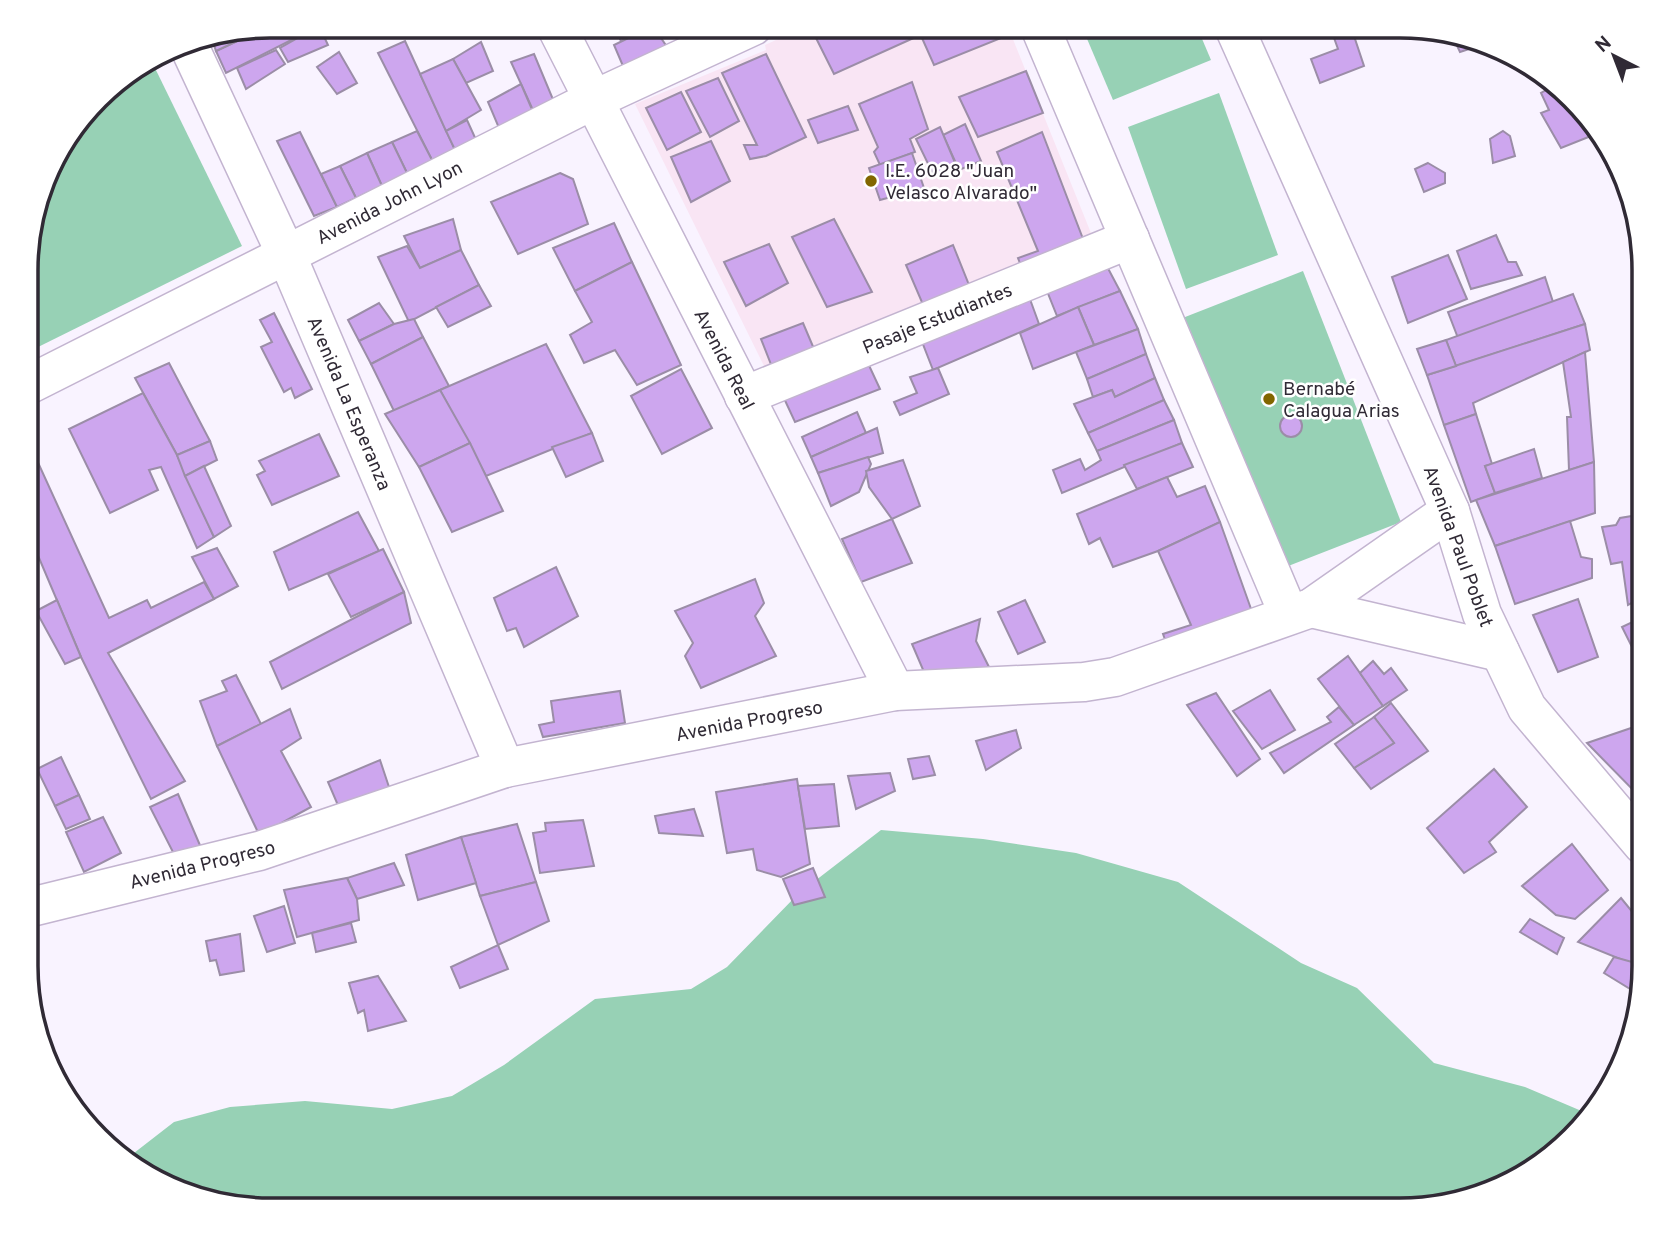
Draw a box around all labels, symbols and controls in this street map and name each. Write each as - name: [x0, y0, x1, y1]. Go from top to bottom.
- north arrow: [1579, 21, 1649, 91]
- text: N: [1591, 31, 1617, 58]
- street label: Avenida John Lyon: [313, 157, 467, 251]
- place label: I.E. 6028 "Juan Velasco Alvarado": [885, 160, 1037, 206]
- marker: I.E. 6028 "Juan Velasco Alvarado": [863, 173, 879, 189]
- street label: Pasaje Estudiantes: [859, 279, 1016, 361]
- street label: Avenida Real: [688, 305, 759, 414]
- street label: Avenida La Esperanza: [301, 313, 396, 494]
- place label: Bernabé Calagua Arias: [1283, 378, 1400, 424]
- marker: Bernabé Calagua Arias: [1261, 391, 1277, 407]
- street label: Avenida Paul Poblet: [1417, 463, 1497, 631]
- street label: Avenida Progreso: [674, 696, 825, 748]
- street label: Avenida Progreso: [127, 836, 278, 896]

